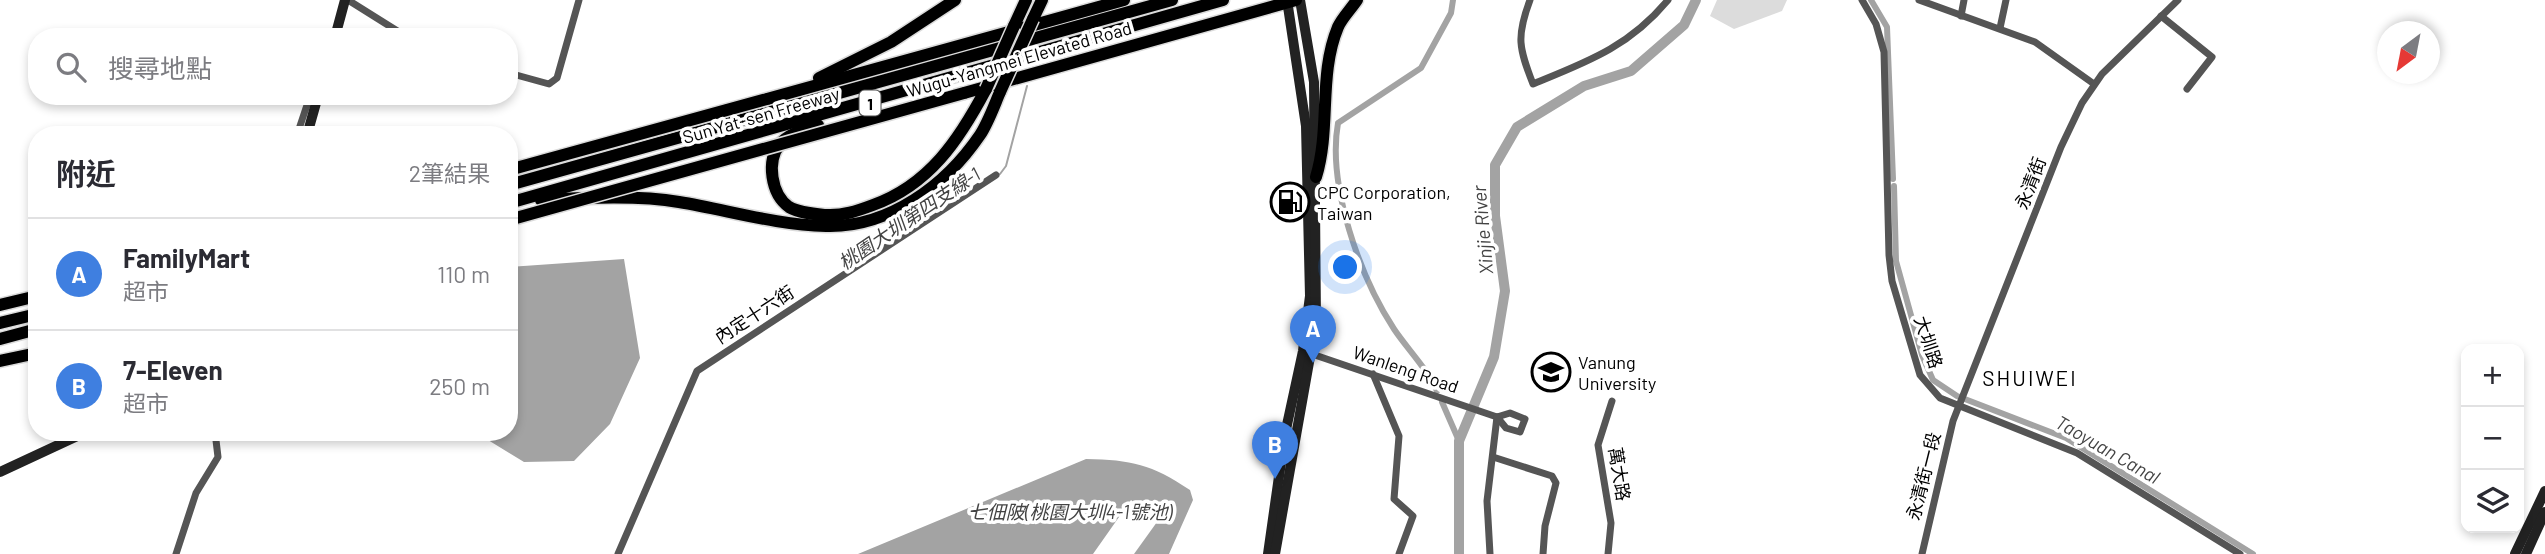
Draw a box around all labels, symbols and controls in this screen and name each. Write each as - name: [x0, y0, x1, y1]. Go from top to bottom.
- street label: Wugu-Yangmei Elevated Road: [904, 16, 1134, 102]
- north arrow: [2377, 21, 2440, 84]
- search box: [28, 28, 518, 105]
- icon: search: [52, 48, 90, 86]
- text: 搜尋地點: [108, 52, 212, 83]
- street label: Sun Yat-sen Freeway: [680, 82, 842, 148]
- road number: 1: [860, 90, 880, 116]
- street label: 永清街: [2010, 154, 2050, 212]
- text: 附近: [56, 155, 116, 191]
- text: 2筆結果: [409, 159, 490, 187]
- water label: 桃園大圳第四支線-1: [834, 162, 984, 274]
- fuel station icon: CPC Corporation, Taiwan: [1269, 181, 1311, 223]
- place label: CPC Corporation, Taiwan: [1317, 181, 1451, 224]
- water label: Xinjie River: [1467, 183, 1497, 275]
- text: FamilyMart: [123, 242, 250, 273]
- your location: [1328, 250, 1362, 284]
- text: A: [71, 260, 87, 288]
- text: 110 m: [437, 260, 490, 288]
- text: 超市: [123, 277, 169, 305]
- street label: 內定十六街: [710, 280, 798, 348]
- pin: A: [1290, 305, 1336, 363]
- street label: 大圳路: [1910, 313, 1948, 371]
- street label: Wanleng Road: [1350, 341, 1462, 397]
- map controls: [2461, 344, 2524, 533]
- button: +: [2461, 344, 2524, 407]
- school or university icon: Vanung University: [1530, 351, 1572, 393]
- place label: Vanung University: [1578, 351, 1656, 394]
- text: 7-Eleven: [123, 354, 223, 385]
- district label: SHUIWEI: [1982, 365, 2078, 390]
- text: B: [72, 372, 86, 400]
- text: 250 m: [429, 372, 490, 400]
- text: 超市: [123, 389, 169, 417]
- button: −: [2461, 407, 2524, 470]
- water label: Taoyuan Canal: [2052, 410, 2165, 488]
- pin: B: [1252, 421, 1298, 479]
- street label: 永清街一段: [1901, 430, 1945, 522]
- street label: 萬大路: [1605, 446, 1635, 502]
- button: layers: [2461, 470, 2524, 533]
- water label: 七佃陂(桃園大圳4-1號池): [968, 500, 1173, 523]

